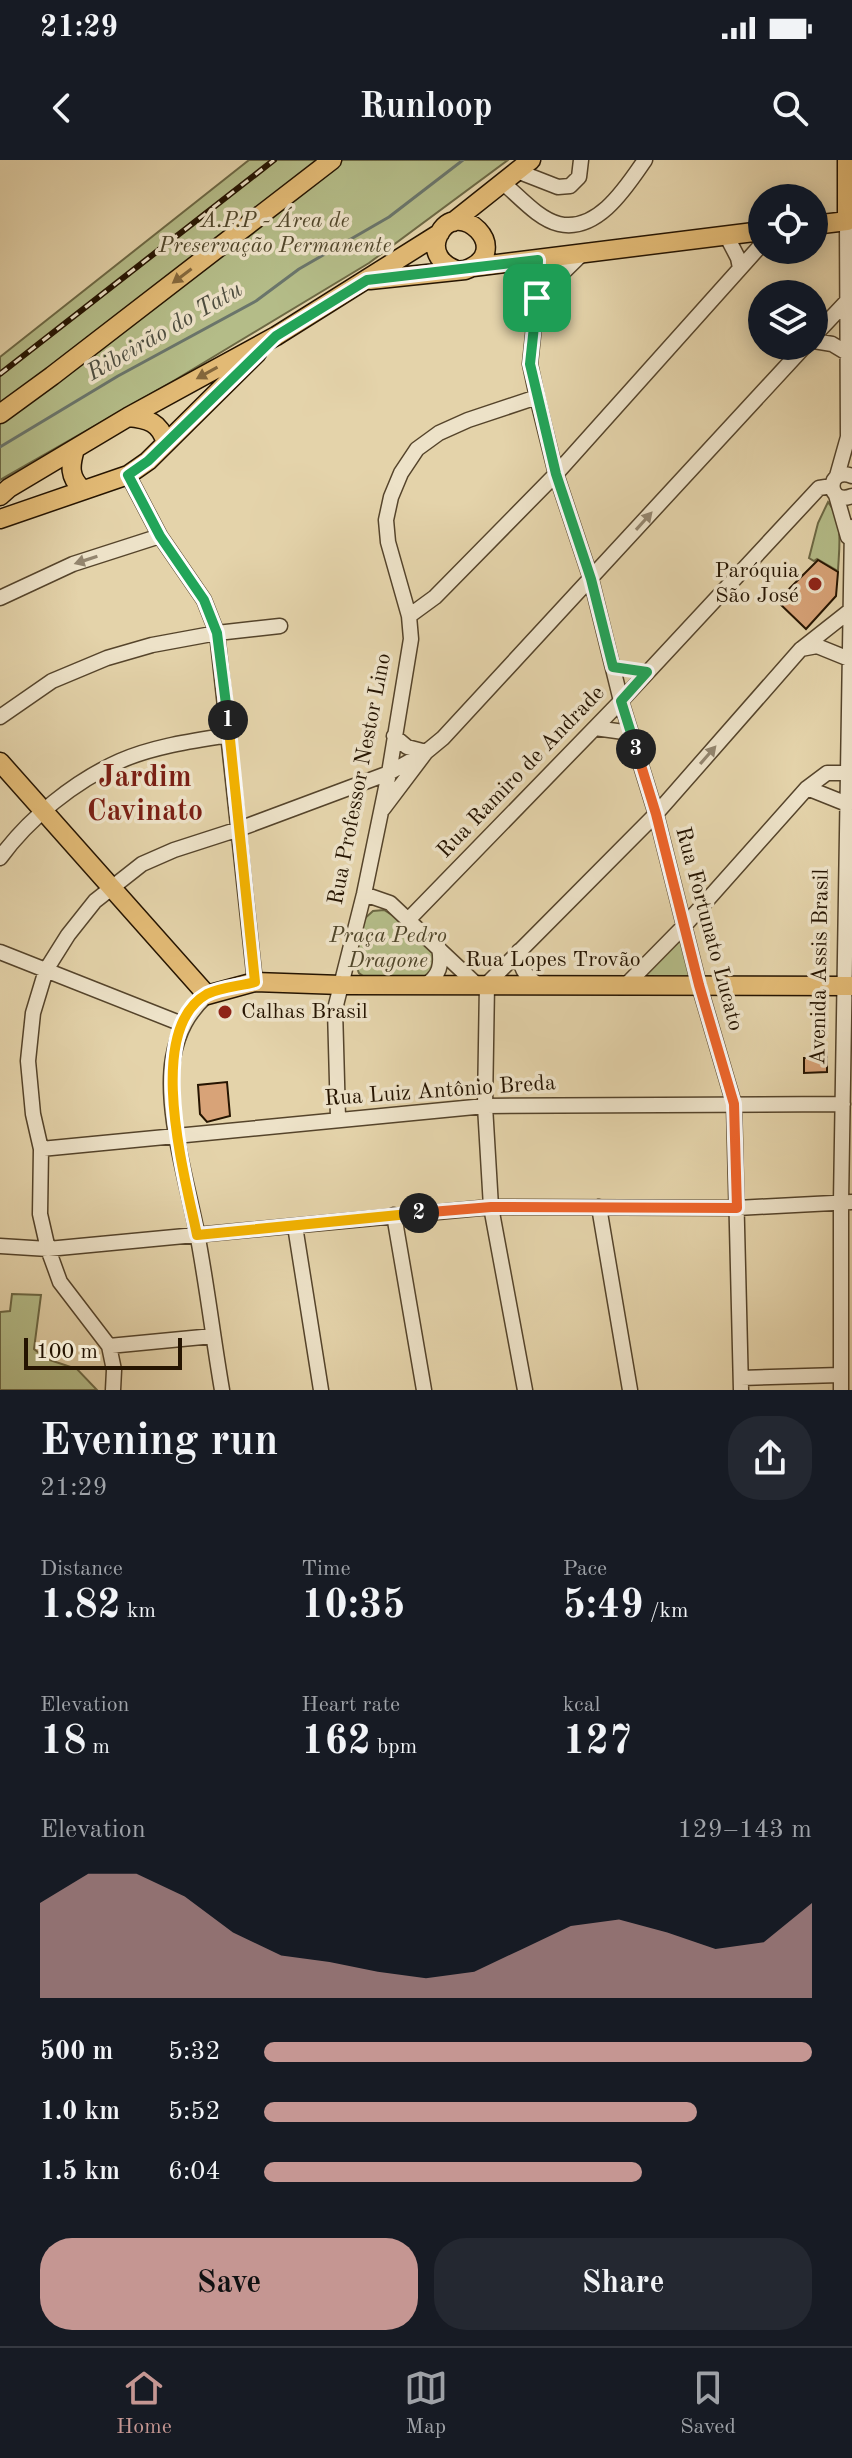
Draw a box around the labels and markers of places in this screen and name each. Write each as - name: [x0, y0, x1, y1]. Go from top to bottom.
- pin: [503, 264, 571, 332]
- place label: Paróquia São José: [715, 560, 799, 607]
- marker: Paróquia São José: [806, 575, 824, 593]
- pin: 1: [208, 700, 248, 740]
- pin: 3: [616, 729, 656, 769]
- place label: Calhas Brasil: [241, 1001, 368, 1023]
- marker: Calhas Brasil: [216, 1003, 234, 1021]
- pin: 2: [399, 1193, 439, 1233]

